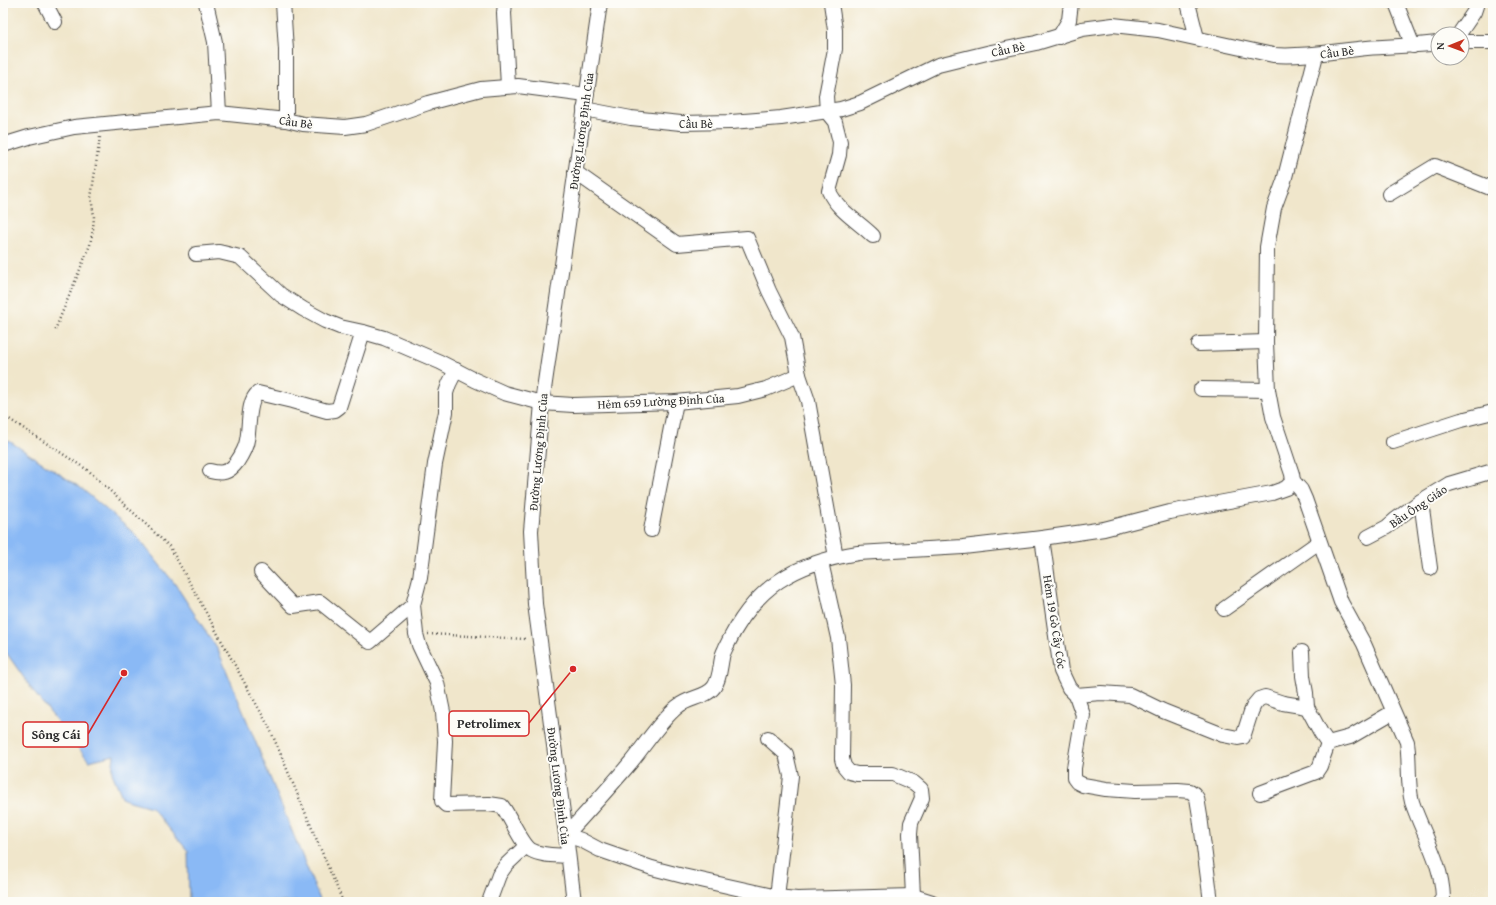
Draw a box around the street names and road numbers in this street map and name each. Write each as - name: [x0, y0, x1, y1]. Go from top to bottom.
- street label: Cầu Bè: [990, 37, 1027, 61]
- street label: Cầu Bè: [1319, 41, 1355, 62]
- street label: Đường Lương Định Của: [564, 71, 598, 191]
- street label: Cầu Bè: [278, 111, 314, 133]
- street label: Cầu Bè: [679, 115, 713, 132]
- street label: Hẻm 659 Lường Định Của: [597, 389, 725, 413]
- street label: Đường Lương Định Của: [524, 392, 552, 511]
- street label: Bầu Ông Giáo: [1386, 480, 1450, 532]
- street label: Hẻm 19 Gò Cây Cóc: [1039, 574, 1071, 671]
- street label: Đường Lương Định Của: [543, 726, 575, 846]

